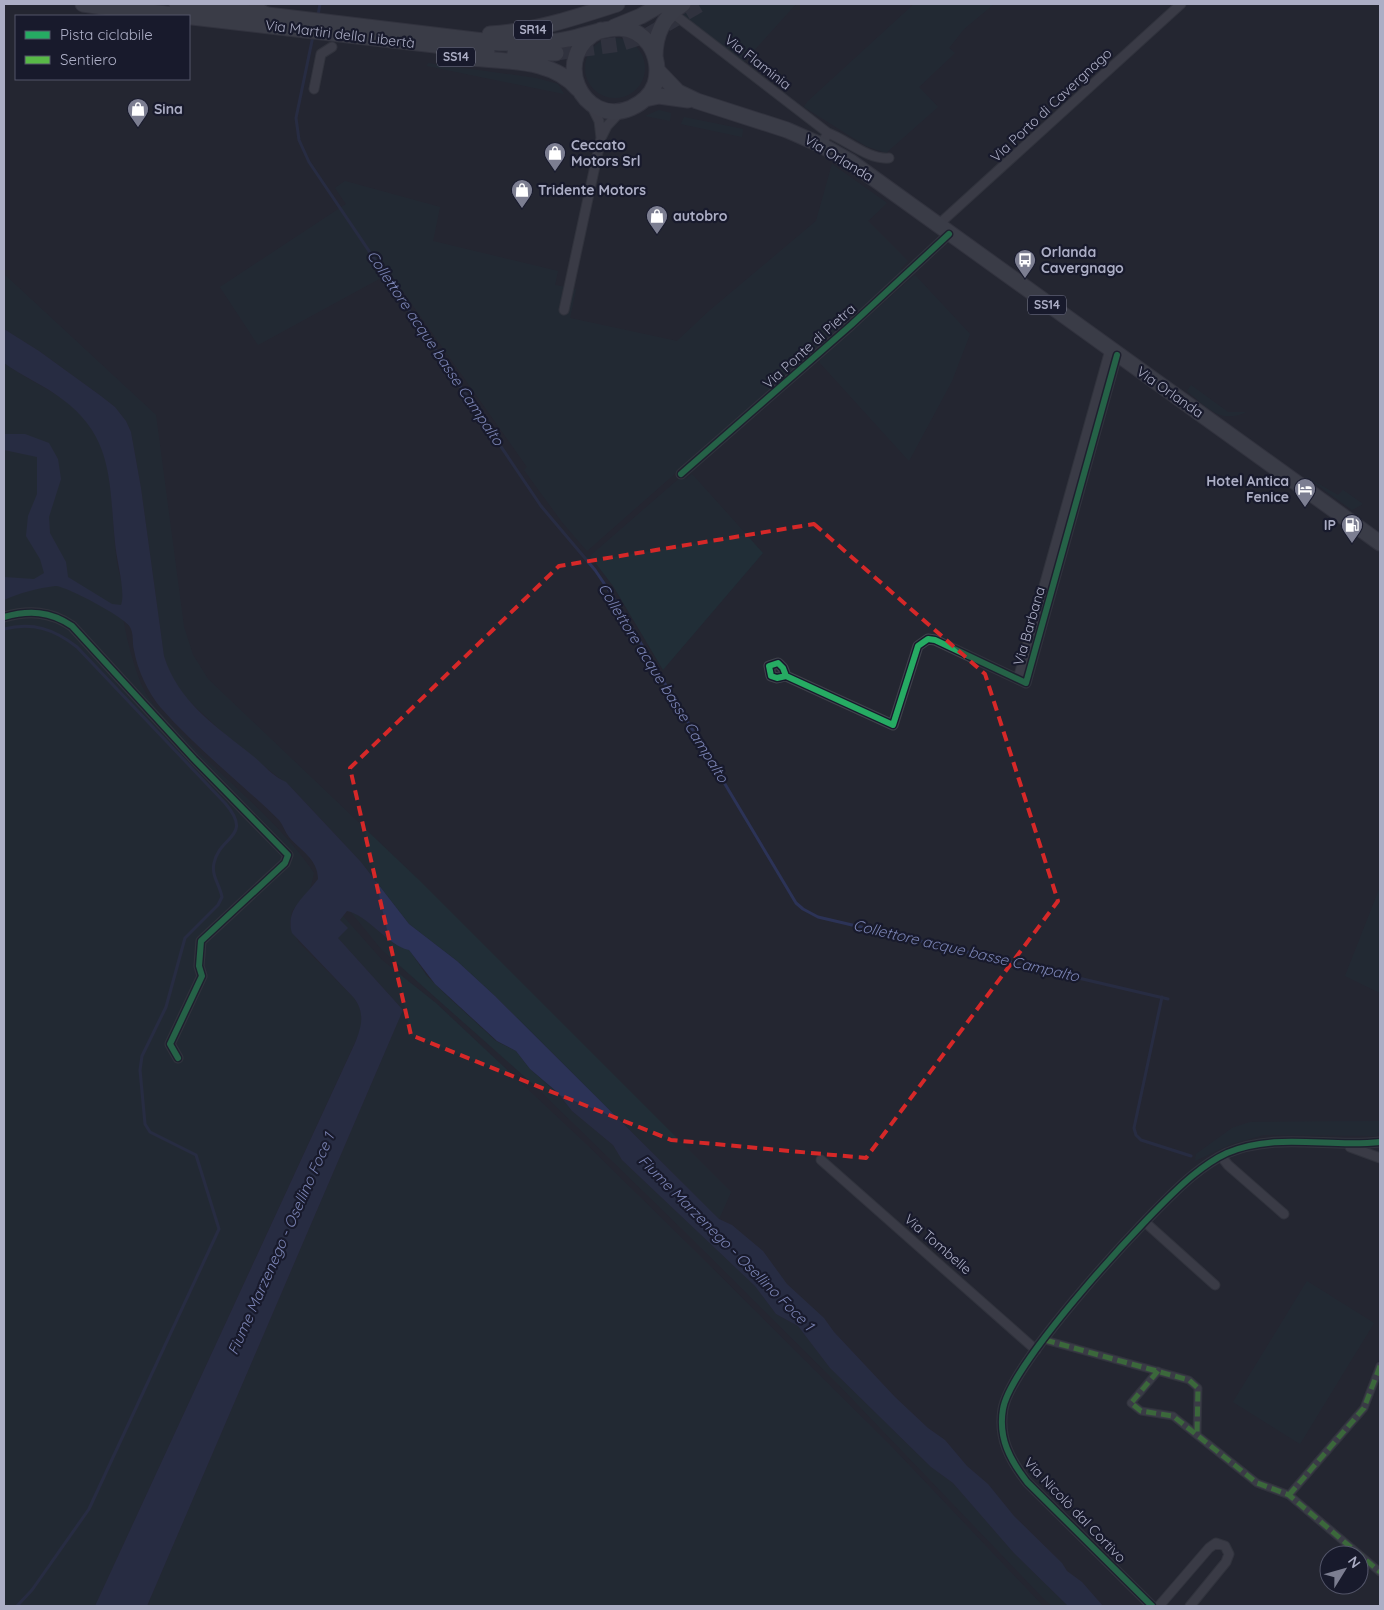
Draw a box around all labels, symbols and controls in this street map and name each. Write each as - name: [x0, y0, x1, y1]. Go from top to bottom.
- legend: [15, 15, 190, 80]
- street label: Via Martiri della Libertà: [264, 16, 416, 52]
- road number: SR14: [514, 20, 552, 40]
- text: Pista ciclabile: [60, 25, 153, 44]
- street label: Via Flaminia: [721, 30, 795, 94]
- street label: Via Porto di Cavergnago: [987, 44, 1115, 166]
- road number: SS14: [437, 48, 475, 66]
- text: Sentiero: [60, 50, 117, 69]
- shop icon: Sina: [126, 97, 150, 128]
- place label: Sina: [154, 100, 183, 118]
- street label: Via Orlanda: [801, 130, 877, 186]
- place label: Ceccato Motors Srl: [571, 136, 641, 170]
- shop icon: Ceccato Motors Srl: [543, 141, 567, 172]
- shop icon: Tridente Motors: [510, 178, 534, 209]
- place label: Tridente Motors: [538, 181, 646, 199]
- shop icon: autobro: [645, 204, 669, 235]
- place label: autobro: [673, 207, 728, 225]
- place label: Orlanda Cavergnago: [1041, 243, 1124, 277]
- water label: Collettore acque basse Campalto: [363, 247, 508, 450]
- bus stop icon: Orlanda Cavergnago: [1013, 248, 1037, 279]
- road number: SS14: [1028, 296, 1066, 314]
- street label: Via Ponte di Pietra: [759, 300, 859, 392]
- street label: Via Orlanda: [1133, 362, 1207, 422]
- place label: Hotel Antica Fenice: [1206, 472, 1289, 506]
- hotel icon: Hotel Antica Fenice: [1293, 477, 1317, 508]
- fuel station icon: IP: [1340, 513, 1364, 544]
- place label: IP: [1324, 516, 1336, 534]
- water label: Collettore acque basse Campalto: [594, 580, 733, 787]
- street label: Via Barbana: [1009, 585, 1049, 667]
- water label: Collettore acque basse Campalto: [851, 915, 1082, 986]
- water label: Fiume Marzenego - Osellino Foce 1: [223, 1129, 339, 1358]
- water label: Fiume Marzenego - Osellino Foce 1: [635, 1151, 819, 1335]
- street label: Via Tombelle: [901, 1210, 975, 1278]
- street label: Via Nicolò dal Cortivo: [1020, 1454, 1130, 1566]
- north arrow: [1319, 1545, 1369, 1595]
- text: N: [1344, 1553, 1365, 1572]

